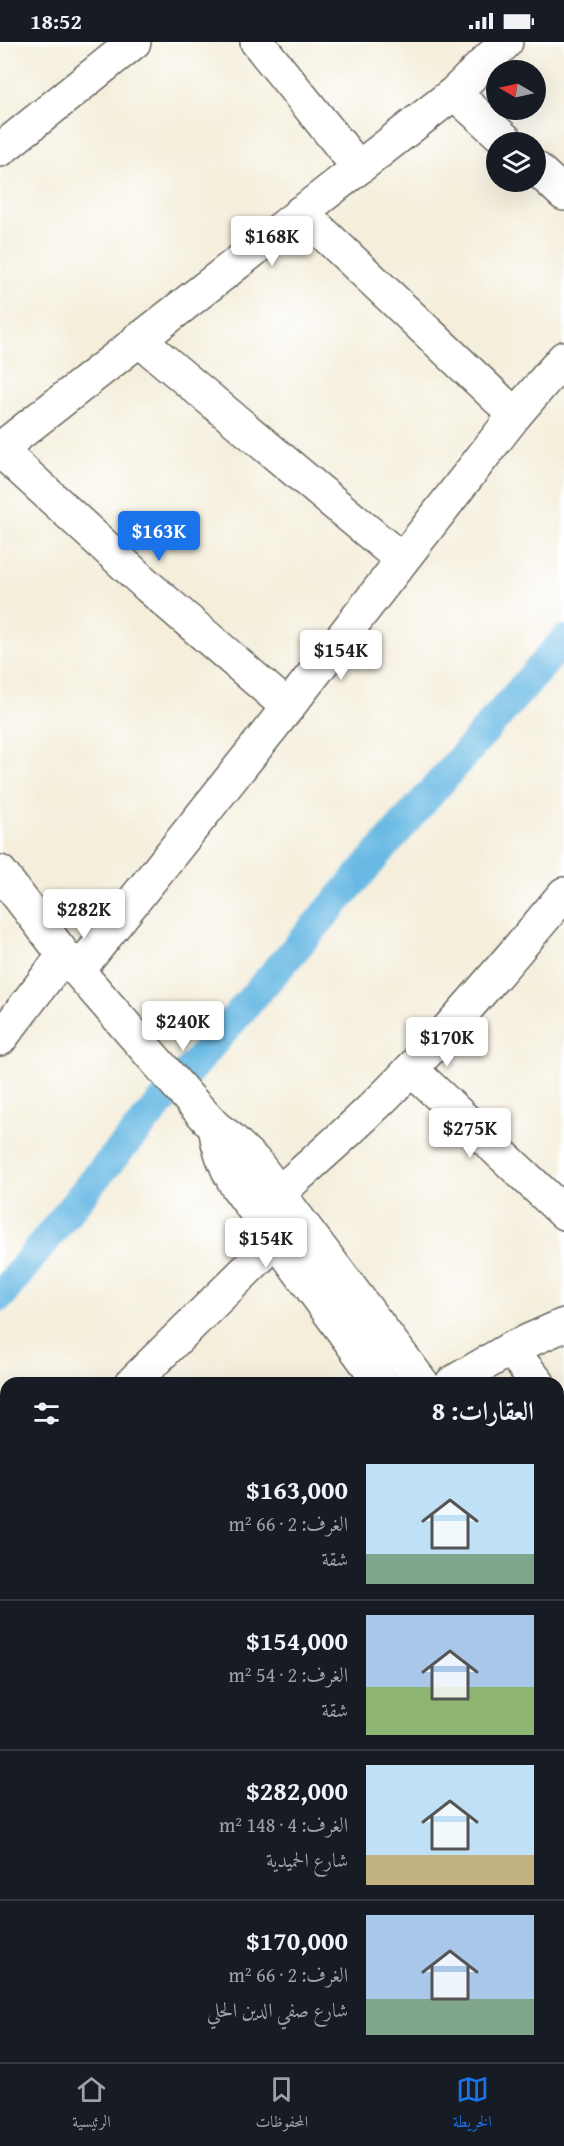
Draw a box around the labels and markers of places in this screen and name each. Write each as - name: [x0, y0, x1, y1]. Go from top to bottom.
- pin: $168K: [230, 216, 314, 267]
- pin: $163K: [117, 511, 201, 562]
- pin: $154K: [299, 630, 383, 681]
- pin: $282K: [42, 889, 126, 940]
- pin: $240K: [141, 1001, 225, 1052]
- pin: $170K: [405, 1017, 489, 1068]
- pin: $275K: [428, 1108, 512, 1159]
- pin: $154K: [224, 1218, 308, 1269]

